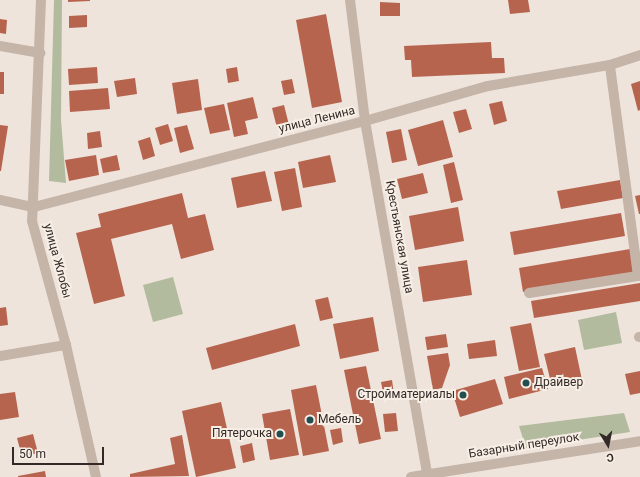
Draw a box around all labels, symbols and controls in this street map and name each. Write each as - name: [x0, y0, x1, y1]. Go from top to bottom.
- street label: улица Ленина: [277, 104, 357, 136]
- street label: Крестьянская улица: [382, 179, 416, 295]
- street label: улица Жлобы: [40, 222, 74, 300]
- place label: Драйвер: [534, 376, 583, 390]
- marker: Драйвер: [521, 378, 531, 388]
- place label: Стройматериалы: [357, 388, 455, 402]
- marker: Стройматериалы: [458, 390, 468, 400]
- place label: Мебель: [318, 413, 361, 427]
- marker: Мебель: [305, 415, 315, 425]
- north arrow: [588, 425, 628, 465]
- place label: Пятерочка: [212, 427, 272, 441]
- marker: Пятерочка: [275, 429, 285, 439]
- street label: Базарный переулок: [468, 430, 580, 462]
- scale bar: [14, 439, 106, 465]
- text: 50 m: [19, 447, 46, 461]
- text: С: [606, 450, 615, 464]

